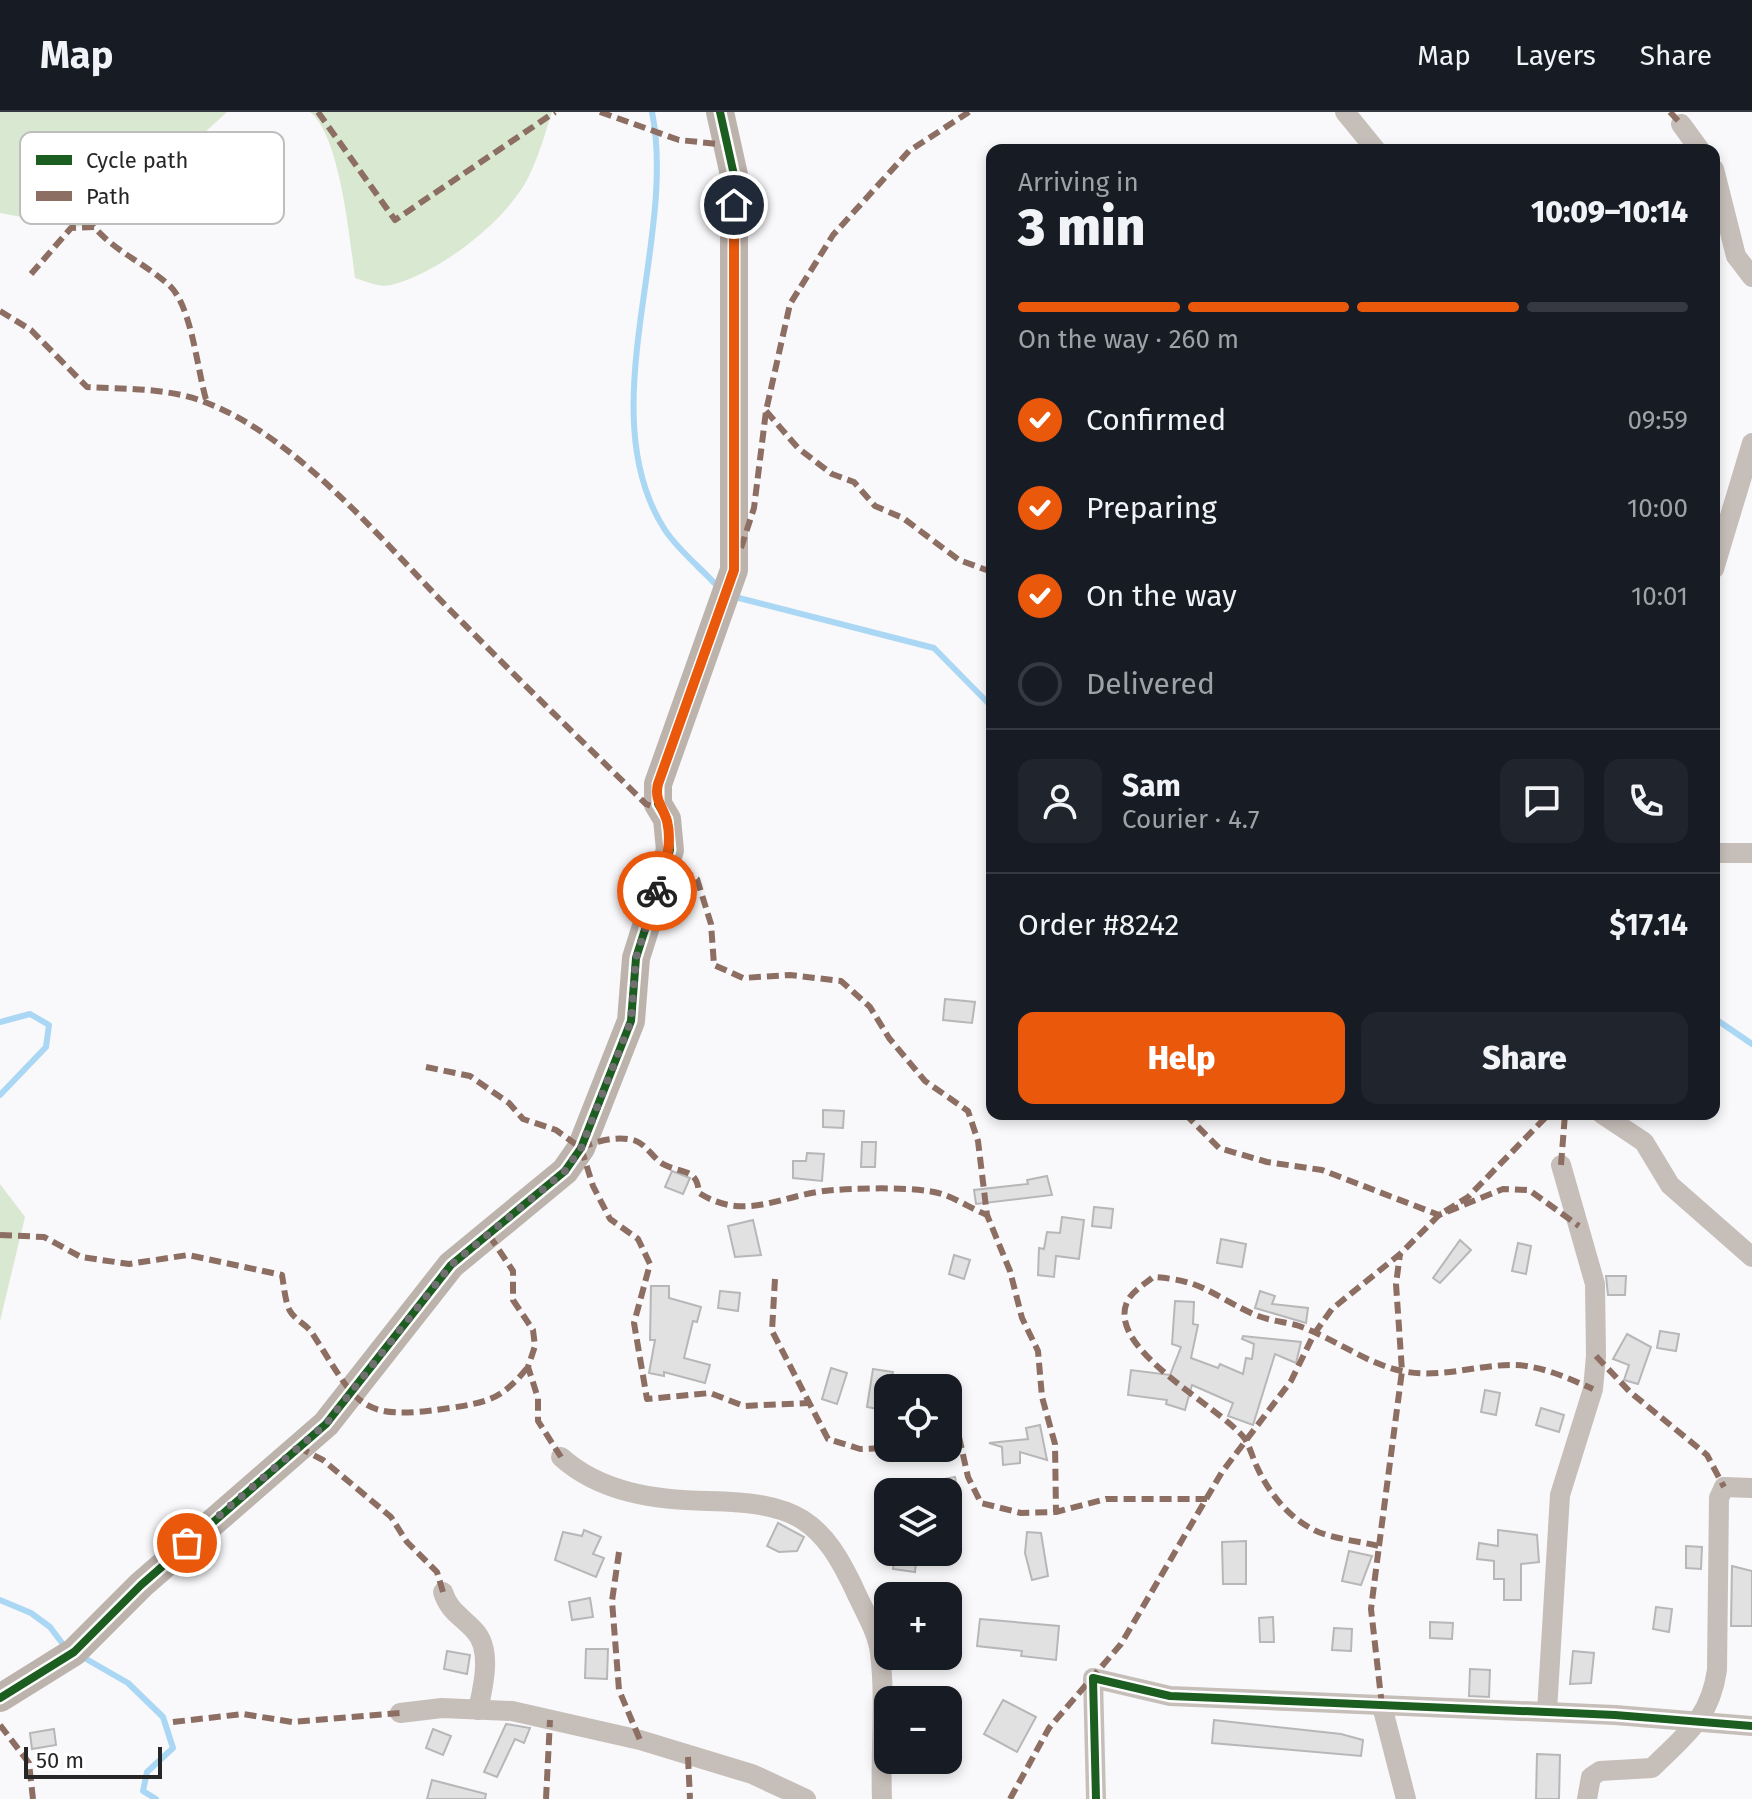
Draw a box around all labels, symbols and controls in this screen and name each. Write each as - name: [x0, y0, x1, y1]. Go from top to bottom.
- text: Map: [40, 32, 113, 78]
- text: Map: [1417, 39, 1471, 72]
- text: Layers: [1515, 39, 1596, 72]
- text: Share: [1640, 39, 1712, 72]
- legend: [20, 132, 284, 224]
- text: Cycle path: [86, 147, 188, 174]
- text: Arriving in: [1018, 167, 1139, 198]
- pin: [700, 171, 768, 239]
- text: Path: [86, 183, 130, 210]
- icon: home: [712, 183, 756, 227]
- text: 10:09–10:14: [1531, 194, 1688, 230]
- text: 3 min: [1018, 196, 1146, 259]
- text: On the way · 260 m: [1018, 324, 1239, 355]
- icon: check: [1018, 398, 1062, 442]
- text: Confirmed: [1086, 402, 1226, 438]
- text: 09:59: [1627, 405, 1688, 436]
- icon: check: [1018, 486, 1062, 530]
- text: Preparing: [1086, 490, 1217, 526]
- text: 10:00: [1627, 493, 1688, 524]
- icon: check: [1018, 574, 1062, 618]
- text: On the way: [1086, 578, 1237, 614]
- text: 10:01: [1631, 581, 1688, 612]
- text: Delivered: [1086, 666, 1215, 702]
- button: person: [1018, 759, 1102, 843]
- button: chat: [1500, 759, 1584, 843]
- button: phone: [1604, 759, 1688, 843]
- text: Sam: [1122, 768, 1181, 804]
- text: Courier · 4.7: [1122, 804, 1260, 835]
- courier: [617, 851, 697, 931]
- icon: bike: [635, 869, 679, 913]
- text: Order #8242: [1018, 907, 1179, 943]
- text: $17.14: [1610, 907, 1688, 943]
- button: Help: [1018, 1012, 1345, 1104]
- button: Share: [1361, 1012, 1688, 1104]
- map controls: [874, 1374, 962, 1774]
- button: locate: [874, 1374, 962, 1462]
- button: layers: [874, 1478, 962, 1566]
- pin: [153, 1509, 221, 1577]
- icon: bag: [165, 1521, 209, 1565]
- button: +: [874, 1582, 962, 1670]
- button: −: [874, 1686, 962, 1774]
- scale bar: [24, 1743, 162, 1779]
- text: 50 m: [36, 1747, 84, 1774]

